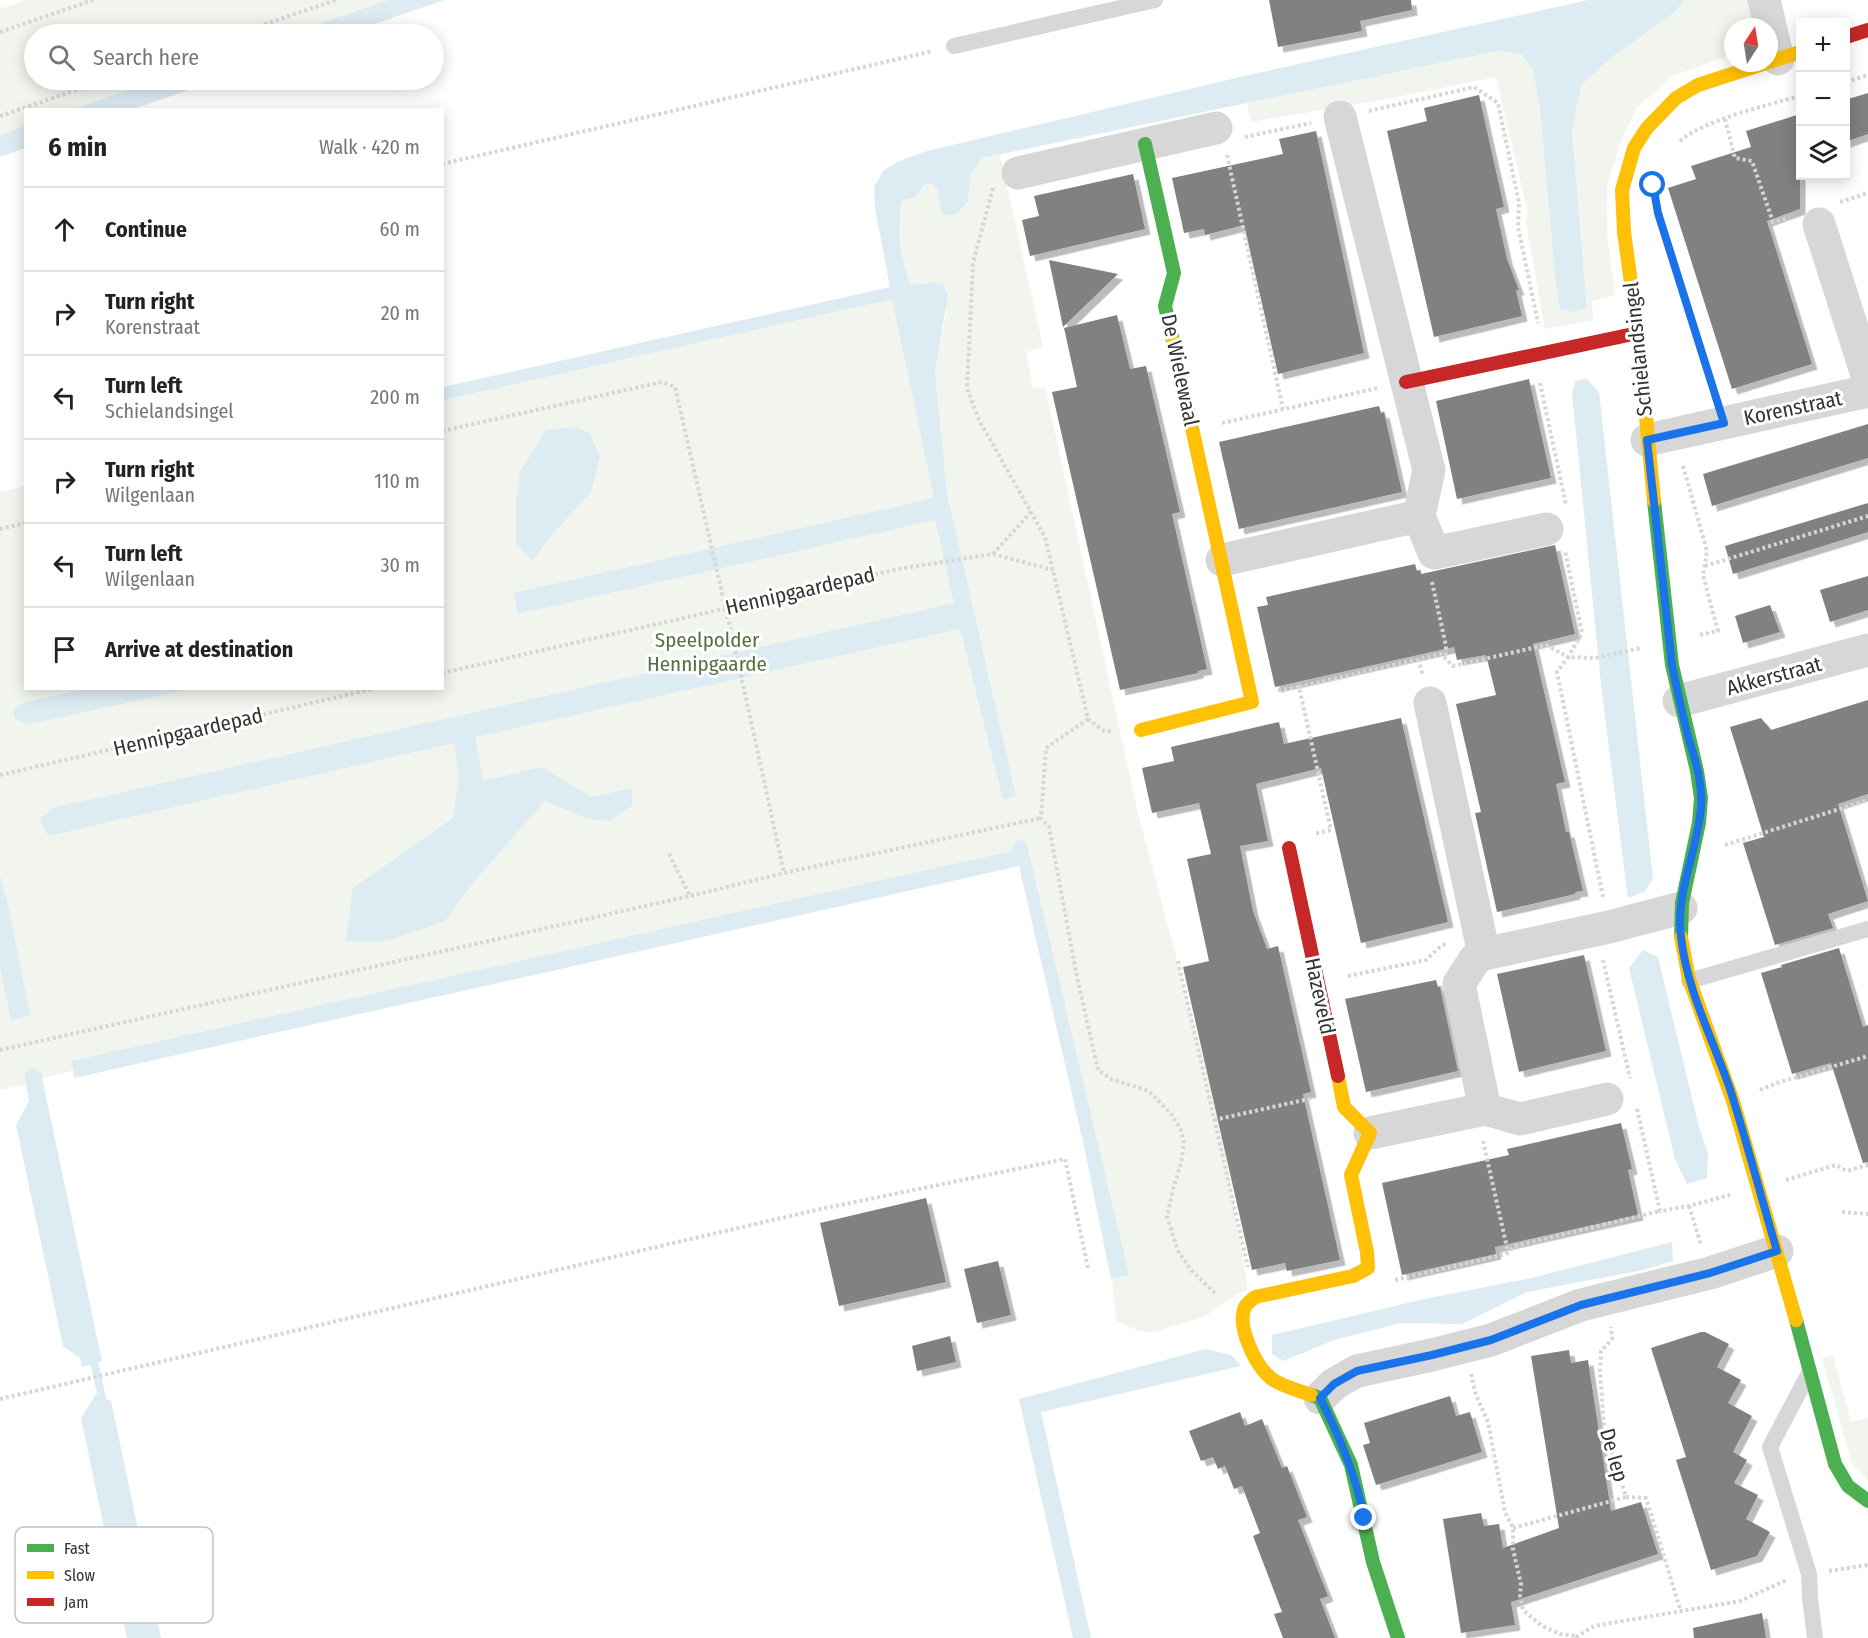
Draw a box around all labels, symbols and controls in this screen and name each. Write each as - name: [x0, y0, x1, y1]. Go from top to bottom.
- north arrow: [1724, 18, 1778, 72]
- map controls: [1796, 18, 1850, 180]
- button: +: [1796, 18, 1850, 72]
- search box: [24, 24, 444, 90]
- icon: search: [45, 41, 78, 74]
- text: Search here: [93, 44, 199, 71]
- button: −: [1796, 72, 1850, 126]
- button: layers: [1796, 126, 1850, 180]
- text: 6 min: [48, 132, 107, 163]
- text: Walk · 420 m: [319, 135, 420, 159]
- route start: [1639, 171, 1665, 197]
- icon: ahead: [48, 213, 81, 246]
- text: Continue: [105, 216, 187, 243]
- text: 60 m: [380, 217, 420, 241]
- street label: Schielandsingel: [1618, 280, 1658, 417]
- text: Turn right: [105, 288, 194, 315]
- icon: right: [48, 297, 81, 330]
- text: 20 m: [381, 301, 420, 325]
- street label: De Wielewaal: [1155, 312, 1205, 429]
- text: Korenstraat: [105, 315, 200, 339]
- text: Turn left: [105, 372, 183, 399]
- icon: left: [48, 381, 81, 414]
- text: 200 m: [370, 385, 420, 409]
- street label: Korenstraat: [1741, 385, 1845, 431]
- text: Schielandsingel: [105, 399, 234, 423]
- text: Turn right: [105, 456, 194, 483]
- icon: right: [48, 465, 81, 498]
- text: 110 m: [374, 469, 420, 493]
- text: Wilgenlaan: [105, 483, 195, 507]
- text: Turn left: [105, 540, 183, 567]
- icon: left: [48, 549, 81, 582]
- text: 30 m: [380, 553, 420, 577]
- street label: Hennipgaardepad: [723, 561, 877, 621]
- text: Wilgenlaan: [105, 567, 195, 591]
- park label: Speelpolder Hennipgaarde: [647, 627, 767, 677]
- icon: arrive: [48, 633, 81, 666]
- text: Arrive at destination: [105, 636, 293, 663]
- street label: Akkerstraat: [1723, 651, 1825, 701]
- street label: Hennipgaardepad: [111, 702, 265, 762]
- street label: Hazeveld: [1299, 955, 1341, 1037]
- street label: De Iep: [1594, 1425, 1634, 1485]
- route end: [1350, 1504, 1376, 1530]
- legend: [15, 1527, 213, 1623]
- text: Fast: [64, 1539, 91, 1558]
- text: Slow: [64, 1566, 95, 1585]
- text: Jam: [64, 1593, 89, 1612]

